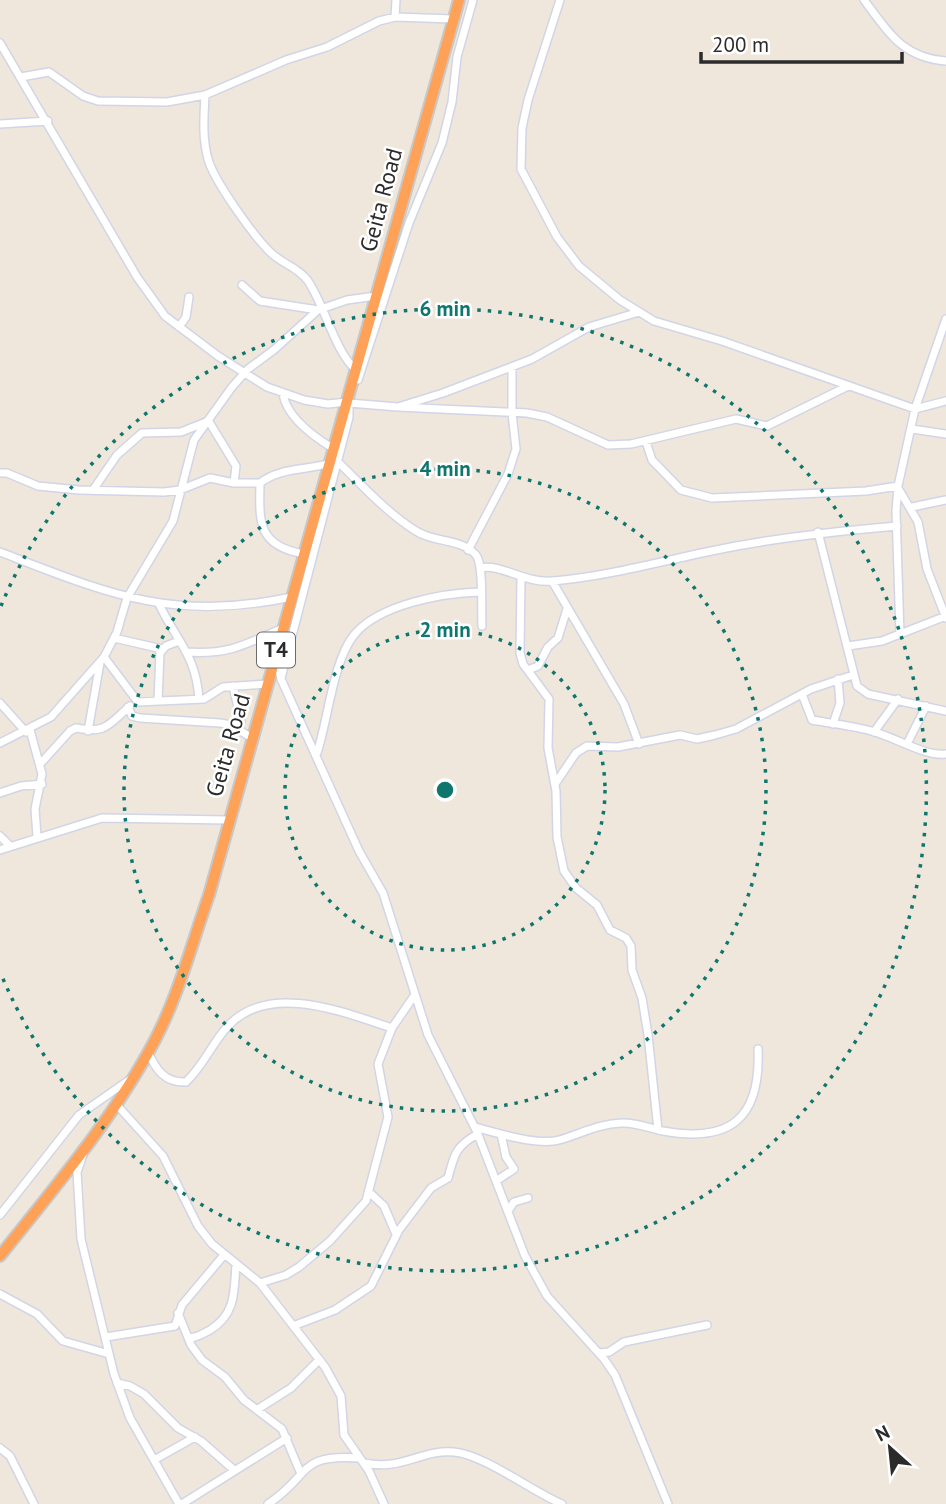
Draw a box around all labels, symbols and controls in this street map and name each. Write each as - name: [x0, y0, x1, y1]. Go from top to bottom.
- scale bar: [701, 21, 902, 65]
- text: 200 m: [712, 31, 769, 58]
- street label: Geita Road: [353, 145, 408, 255]
- text: 6 min: [419, 295, 471, 322]
- text: 4 min: [419, 455, 471, 482]
- text: 2 min: [419, 616, 471, 643]
- road number: T4: [257, 632, 295, 668]
- street label: Geita Road: [199, 690, 256, 800]
- centre of rings: [433, 778, 457, 802]
- north arrow: [855, 1413, 925, 1483]
- text: N: [871, 1419, 893, 1446]

